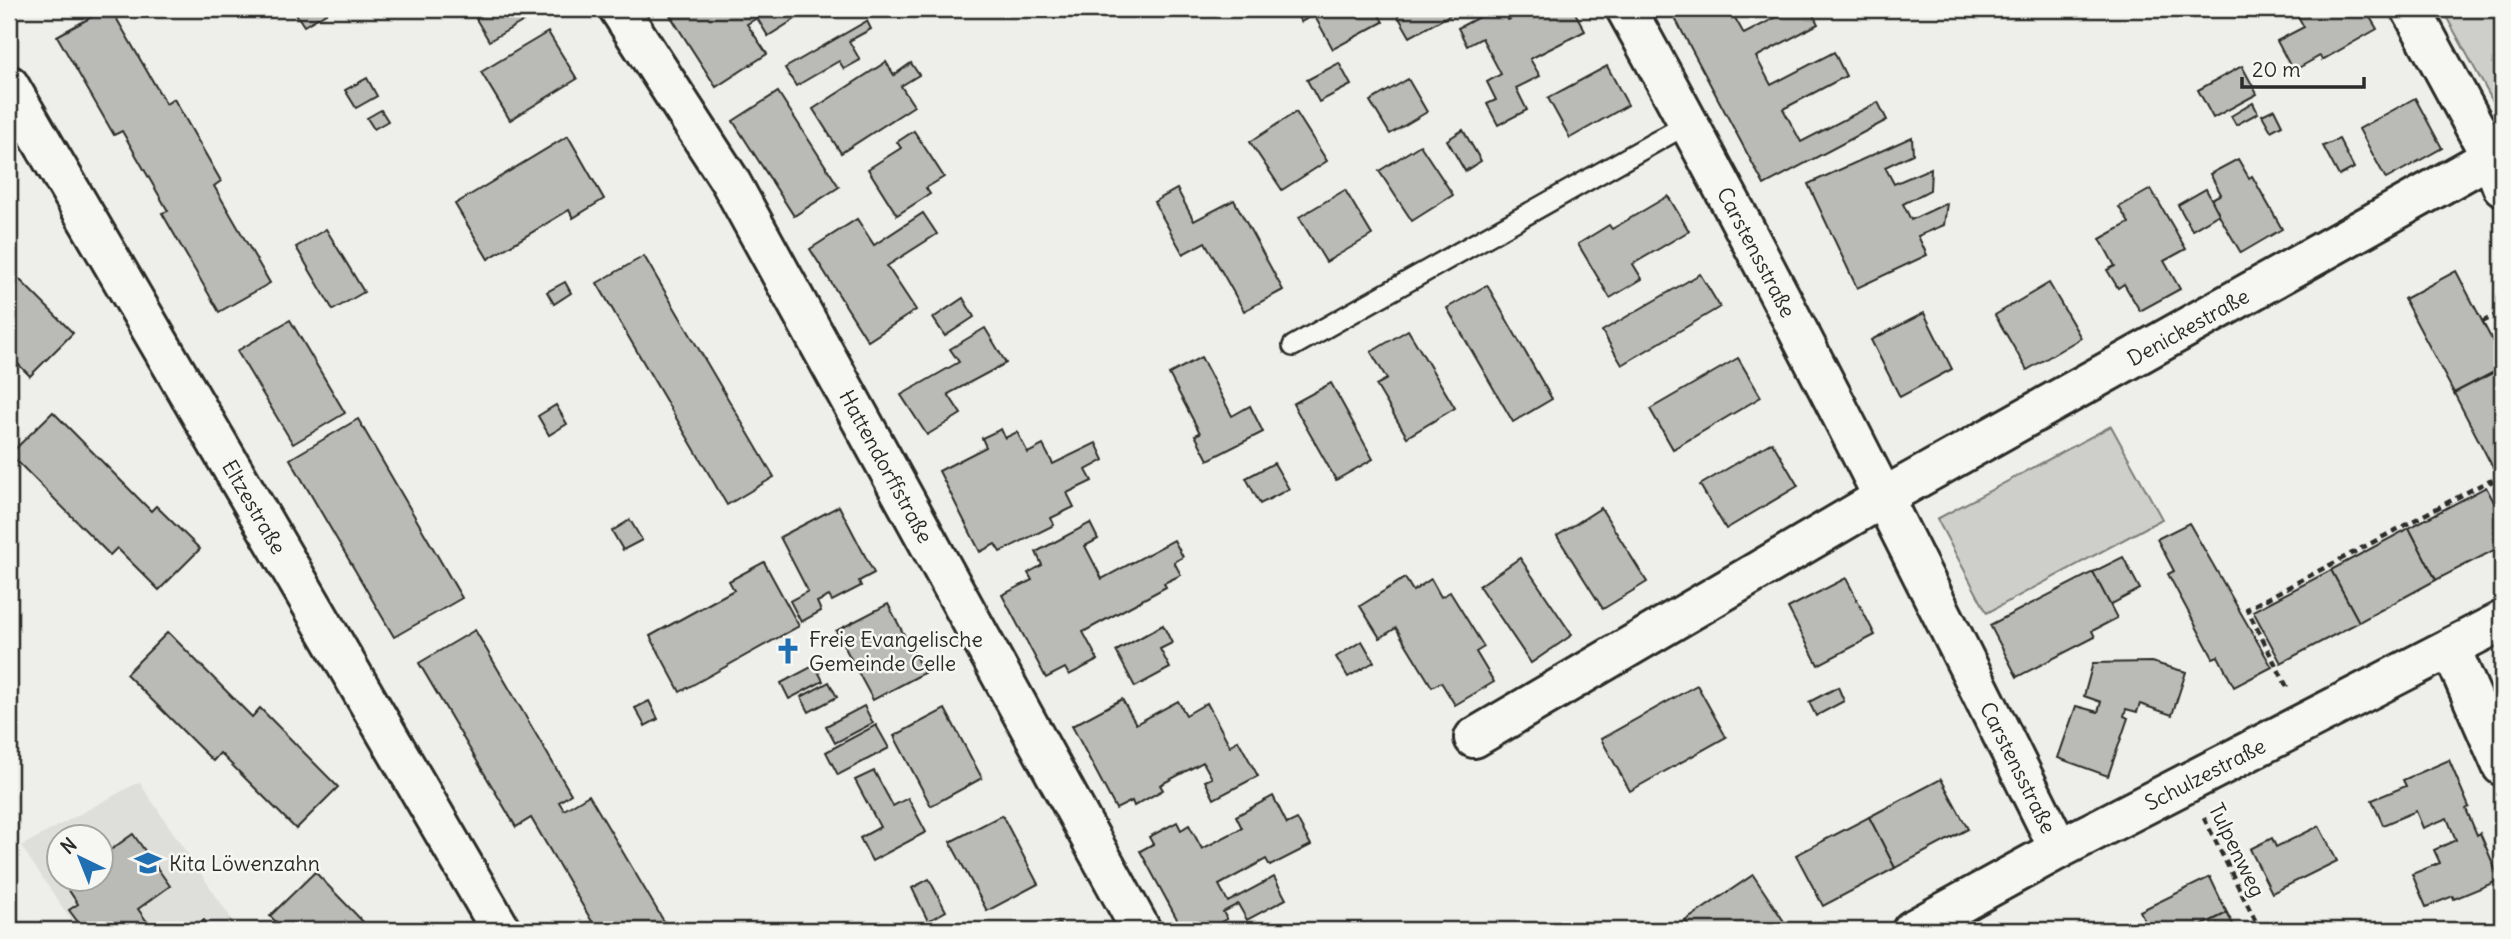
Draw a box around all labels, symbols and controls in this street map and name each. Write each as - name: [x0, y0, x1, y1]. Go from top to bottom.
- scale bar: [2242, 46, 2364, 90]
- text: 20 m: [2252, 56, 2301, 83]
- street label: Carstensstraße: [1711, 182, 1802, 322]
- street label: Denickestraße: [2122, 282, 2254, 372]
- street label: Hattendorffstraße: [834, 385, 939, 548]
- street label: Eltzestraße: [216, 455, 293, 559]
- place label: Freie Evangelische Gemeinde Celle: [809, 626, 983, 677]
- church icon: Freie Evangelische Gemeinde Celle: [773, 636, 803, 666]
- street label: Carstensstraße: [1974, 697, 2062, 838]
- street label: Schulzestraße: [2140, 732, 2270, 816]
- street label: Tulpenweg: [2203, 799, 2271, 901]
- north arrow: [46, 824, 116, 894]
- text: N: [55, 832, 81, 859]
- school or university icon: Kita Löwenzahn: [133, 848, 163, 878]
- place label: Kita Löwenzahn: [169, 850, 320, 877]

